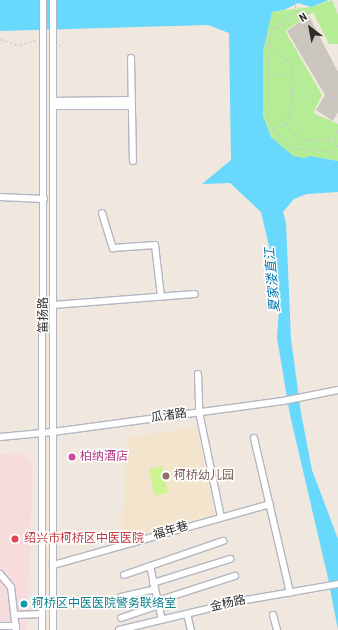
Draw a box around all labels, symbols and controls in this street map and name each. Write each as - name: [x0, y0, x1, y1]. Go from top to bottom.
- north arrow: [290, 8, 330, 48]
- text: N: [297, 10, 310, 25]
- water label: 夏家溇直江: [262, 247, 284, 313]
- street label: 笛扬路: [37, 297, 51, 333]
- street label: 瓜渚路: [150, 406, 188, 426]
- place label: 柏纳酒店: [80, 450, 128, 464]
- marker: 柏纳酒店: [67, 452, 77, 462]
- place label: 柯桥幼儿园: [174, 469, 234, 483]
- marker: 柯桥幼儿园: [161, 471, 171, 481]
- street label: 福年巷: [152, 519, 190, 543]
- place label: 绍兴市柯桥区中医医院: [24, 532, 144, 546]
- marker: 绍兴市柯桥区中医医院: [9, 533, 21, 545]
- street label: 金杨路: [209, 593, 247, 615]
- place label: 柯桥区中医医院警务联络室: [32, 597, 176, 611]
- marker: 柯桥区中医医院警务联络室: [19, 599, 29, 609]

